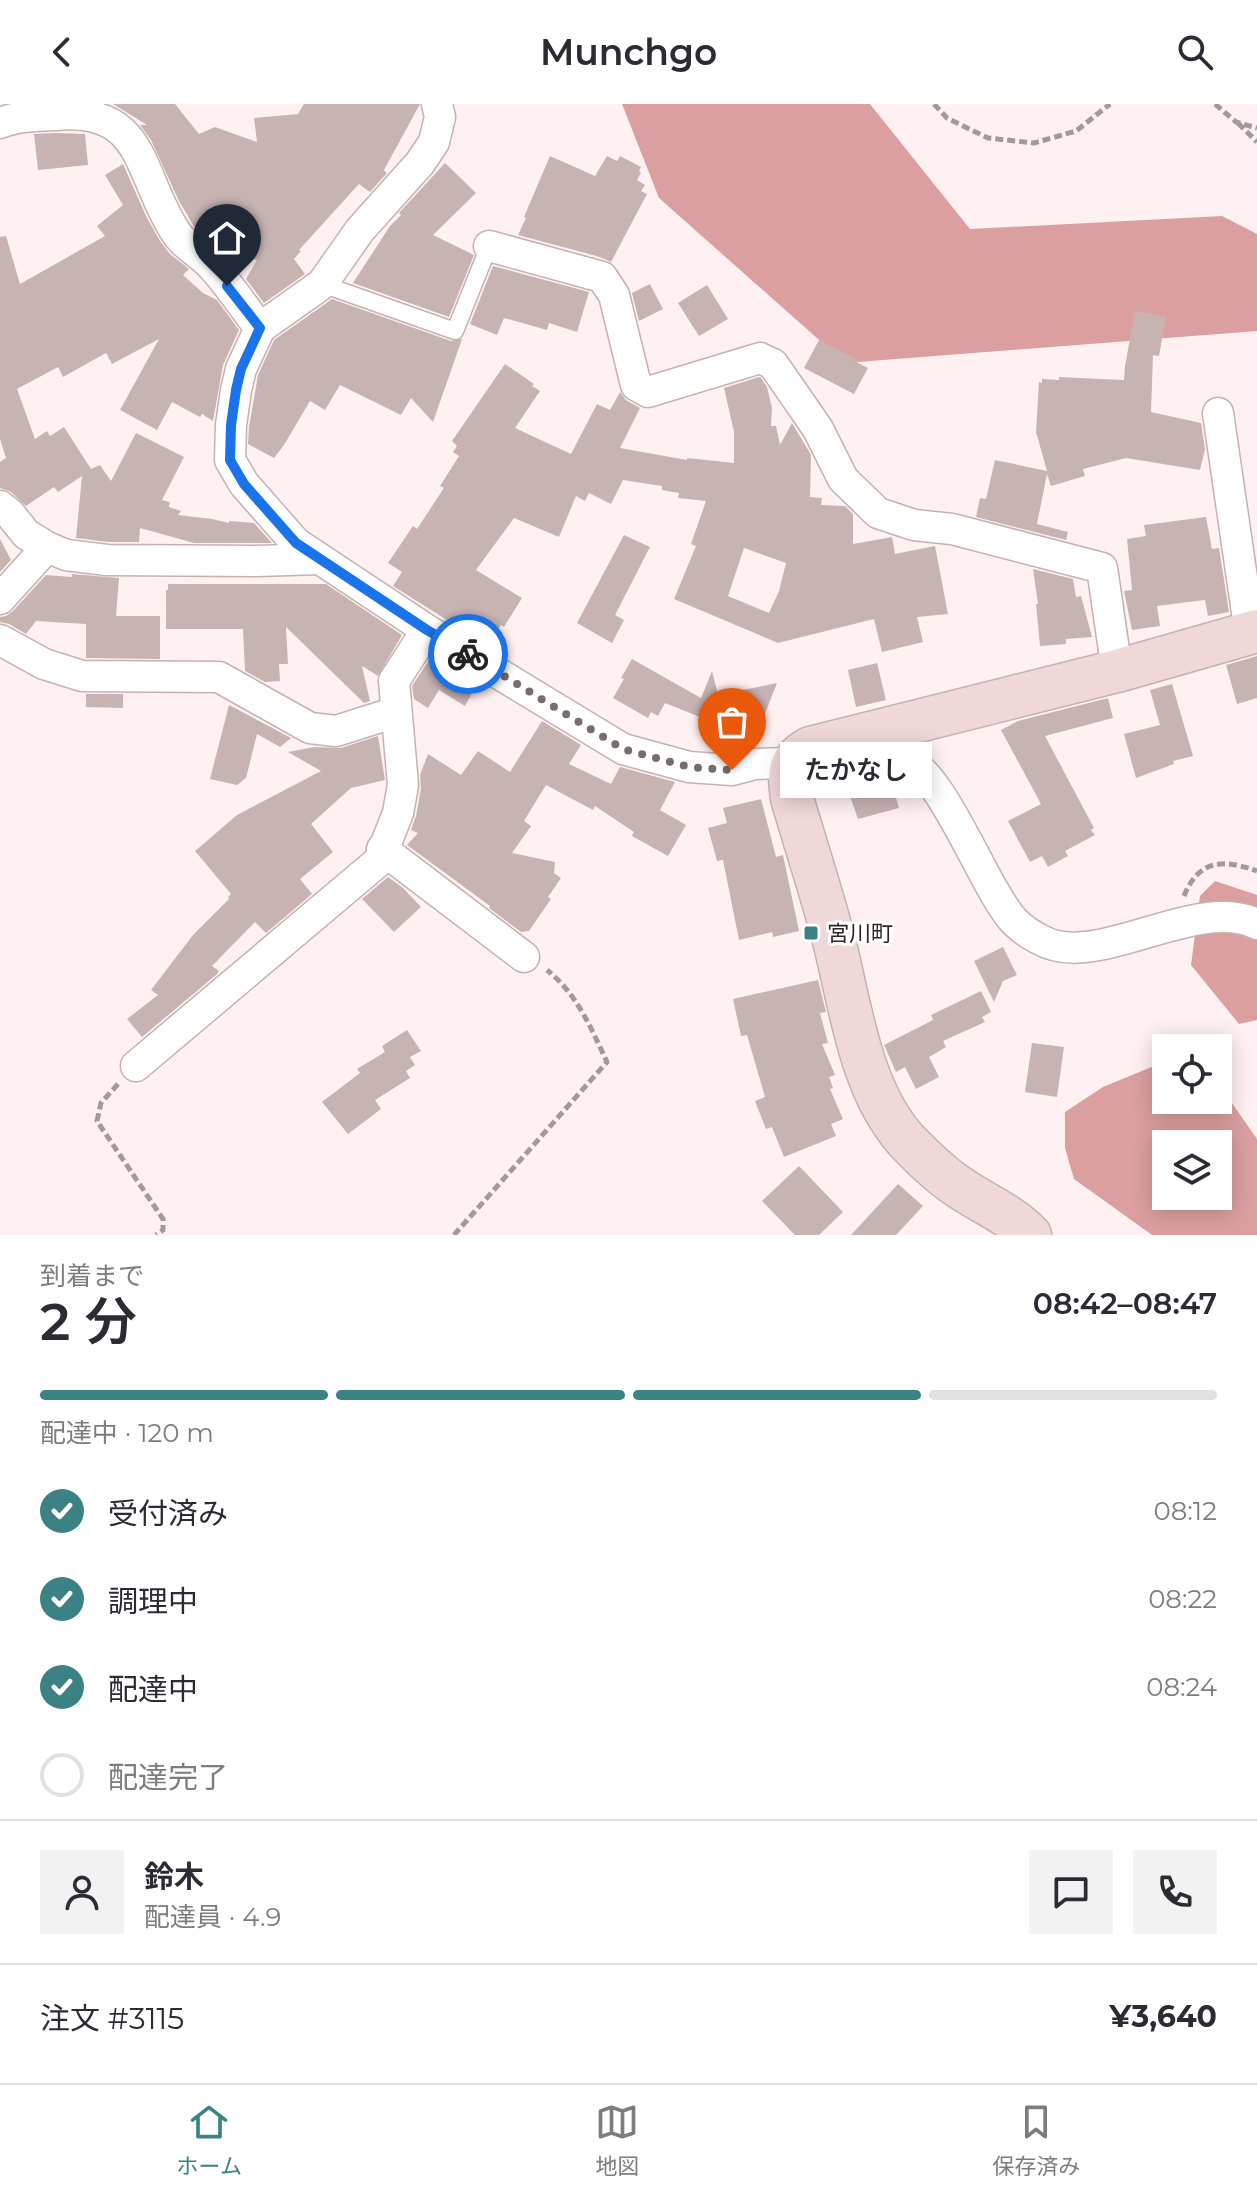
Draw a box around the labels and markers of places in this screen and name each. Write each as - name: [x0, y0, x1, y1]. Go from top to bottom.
- pin: [193, 204, 261, 286]
- pin: [698, 688, 766, 770]
- callout: たかなし: [780, 742, 932, 798]
- place label: 宮川町: [827, 920, 893, 947]
- marker: 宮川町: [802, 924, 820, 942]

